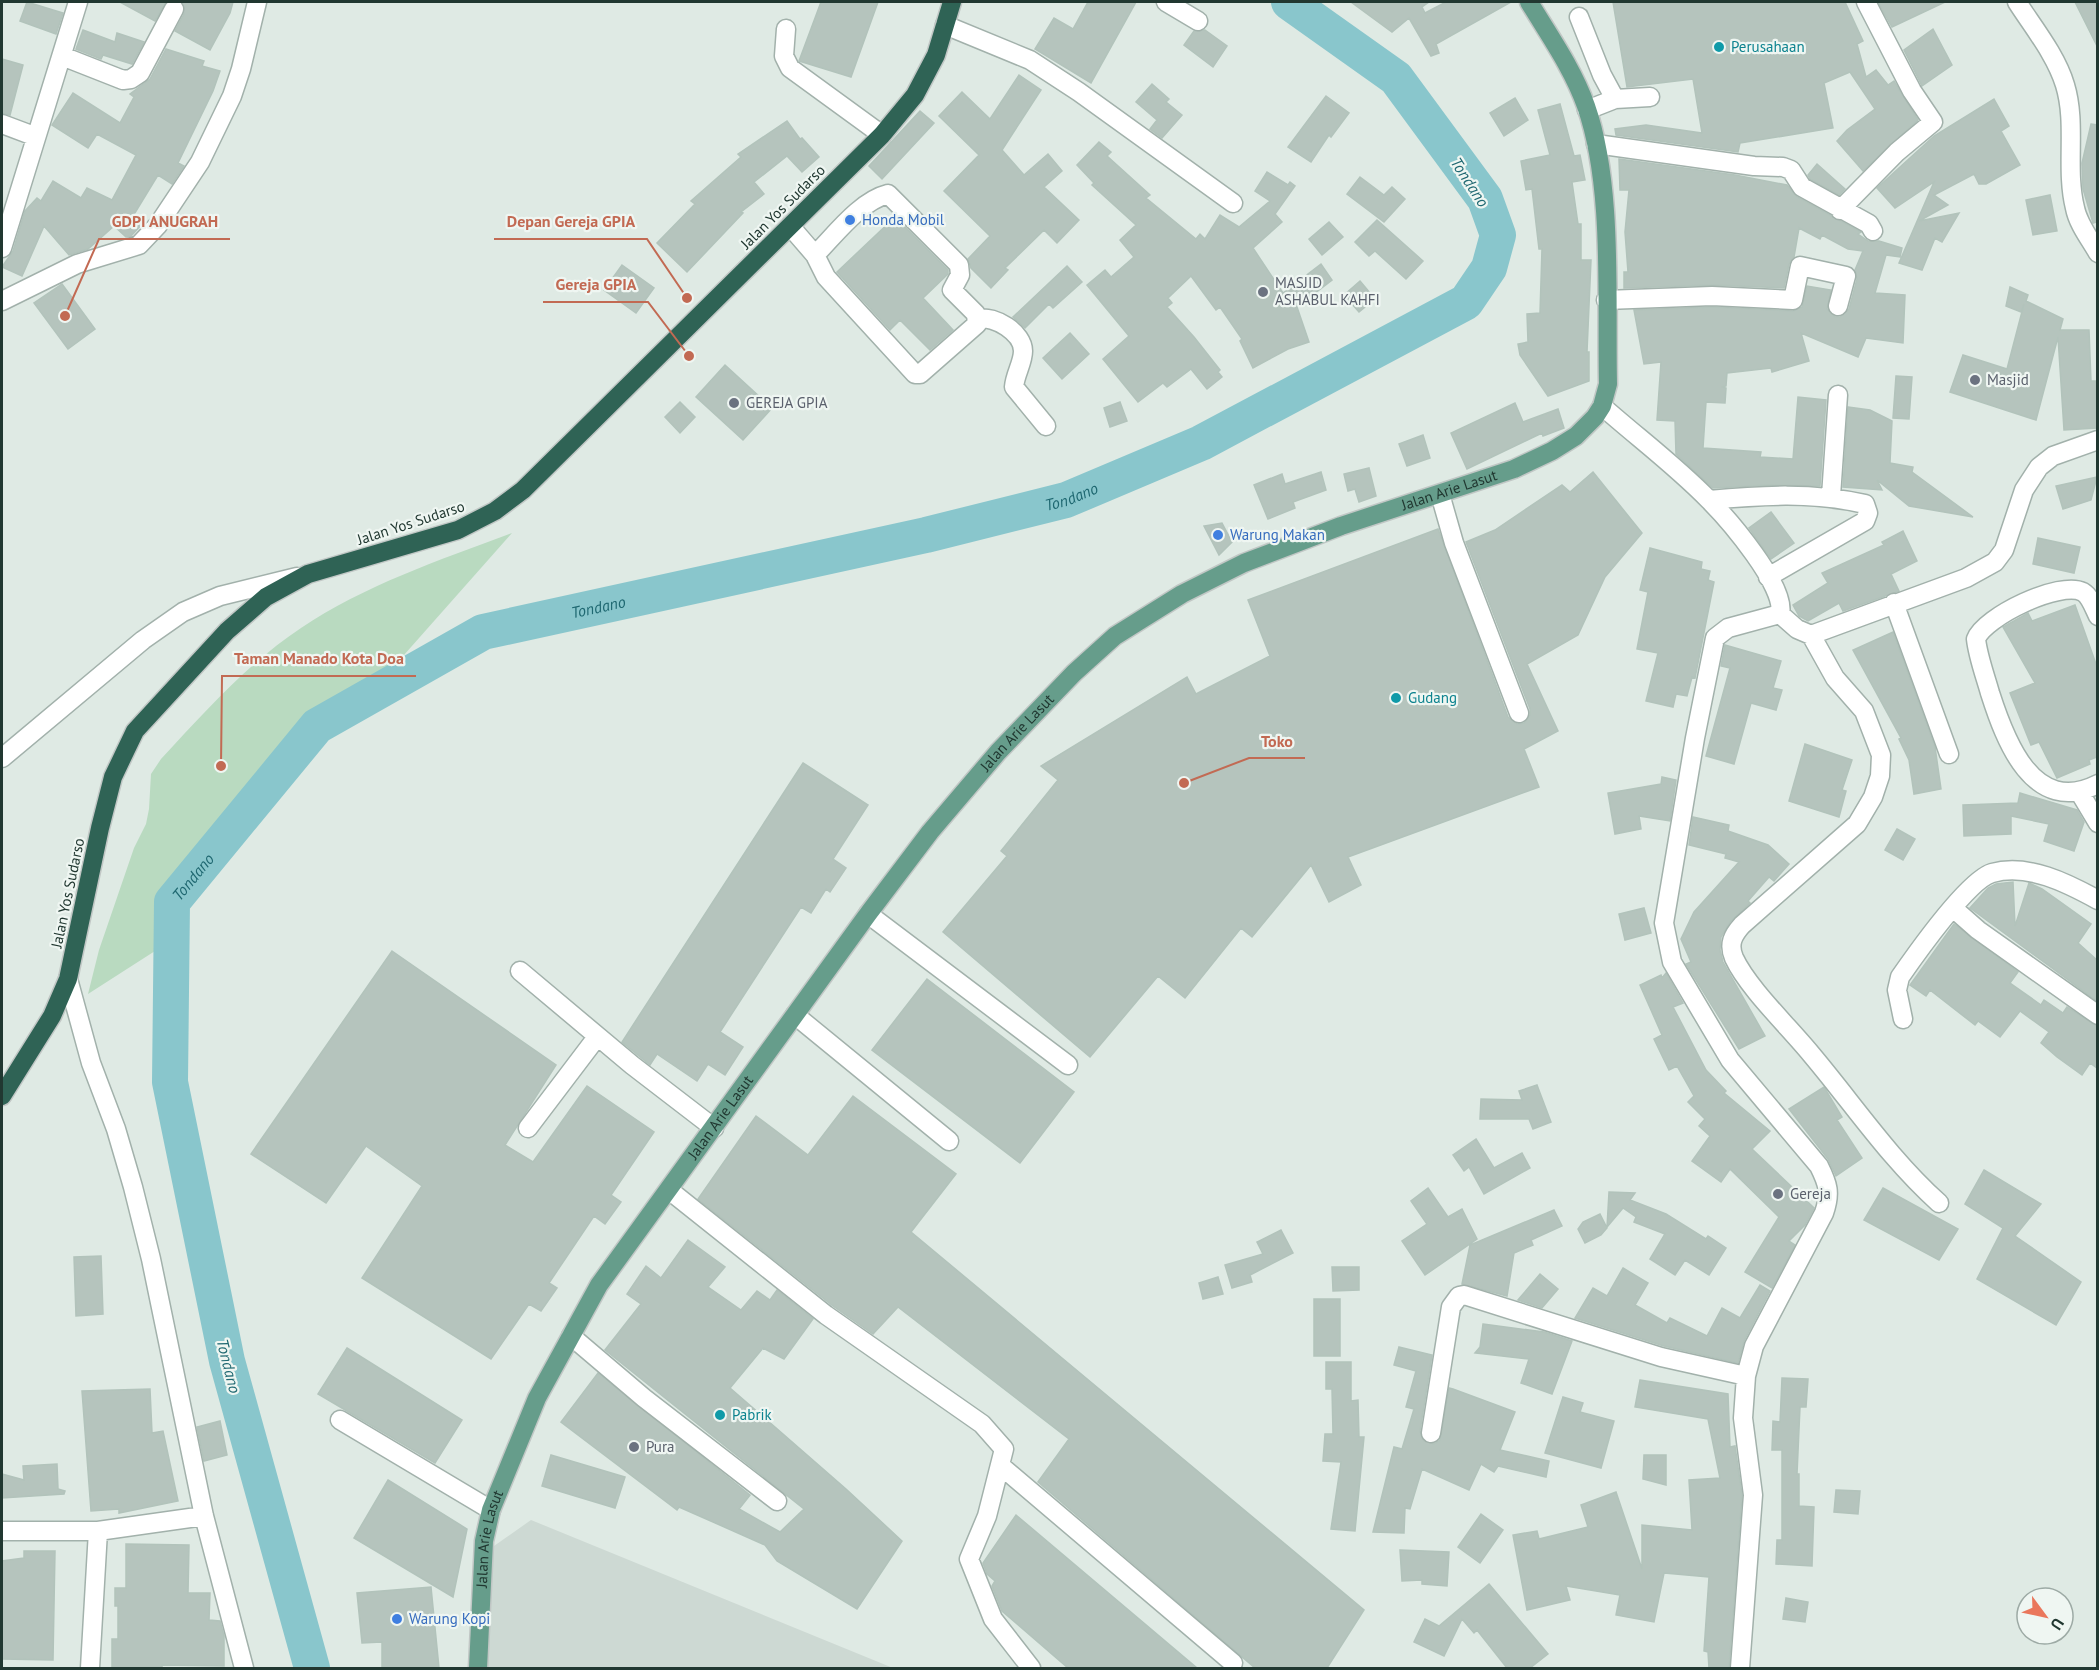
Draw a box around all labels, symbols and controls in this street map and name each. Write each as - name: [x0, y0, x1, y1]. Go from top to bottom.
- place label: Perusahaan: [1731, 37, 1805, 56]
- marker: Perusahaan: [1712, 40, 1726, 54]
- water label: Tondano: [1447, 153, 1493, 211]
- street label: Jalan Yos Sudarso: [736, 160, 829, 254]
- callout: GDPI ANUGRAH: [99, 205, 230, 239]
- callout: Depan Gereja GPIA: [494, 205, 647, 239]
- place label: Honda Mobil: [862, 210, 945, 229]
- text: GDPI ANUGRAH: [112, 211, 218, 231]
- text: Depan Gereja GPIA: [507, 211, 636, 231]
- marker: Honda Mobil: [843, 213, 857, 227]
- callout: Gereja GPIA: [543, 268, 648, 302]
- place label: MASJID ASHABUL KAHFI: [1275, 273, 1380, 309]
- text: Gereja GPIA: [556, 274, 637, 294]
- marker: MASJID ASHABUL KAHFI: [1256, 285, 1270, 299]
- place label: Masjid: [1987, 370, 2029, 389]
- marker: Masjid: [1968, 373, 1982, 387]
- place label: GEREJA GPIA: [746, 393, 828, 412]
- marker: GEREJA GPIA: [727, 396, 741, 410]
- street label: Jalan Arie Lasut: [1398, 465, 1499, 515]
- water label: Tondano: [1043, 478, 1101, 515]
- street label: Jalan Yos Sudarso: [354, 496, 467, 549]
- place label: Warung Makan: [1230, 525, 1325, 544]
- marker: Warung Makan: [1211, 528, 1225, 542]
- water label: Tondano: [569, 591, 627, 622]
- callout: Taman Manado Kota Doa: [222, 642, 416, 676]
- text: Taman Manado Kota Doa: [234, 648, 404, 668]
- place label: Gudang: [1408, 688, 1457, 707]
- street label: Jalan Arie Lasut: [975, 690, 1058, 776]
- marker: Gudang: [1389, 691, 1403, 705]
- callout: Toko: [1249, 724, 1305, 758]
- text: Toko: [1261, 731, 1293, 751]
- street label: Jalan Yos Sudarso: [46, 836, 88, 951]
- water label: Tondano: [167, 849, 218, 905]
- street label: Jalan Arie Lasut: [683, 1071, 757, 1164]
- place label: Gereja: [1790, 1184, 1831, 1203]
- marker: Gereja: [1771, 1187, 1785, 1201]
- water label: Tondano: [213, 1337, 245, 1395]
- place label: Pabrik: [732, 1405, 773, 1424]
- marker: Pabrik: [713, 1408, 727, 1422]
- place label: Pura: [646, 1437, 675, 1456]
- marker: Pura: [627, 1440, 641, 1454]
- street label: Jalan Arie Lasut: [472, 1487, 507, 1589]
- north arrow: [2015, 1586, 2075, 1646]
- place label: Warung Kopi: [409, 1609, 490, 1628]
- marker: Warung Kopi: [390, 1612, 404, 1626]
- text: U: [2046, 1615, 2069, 1634]

